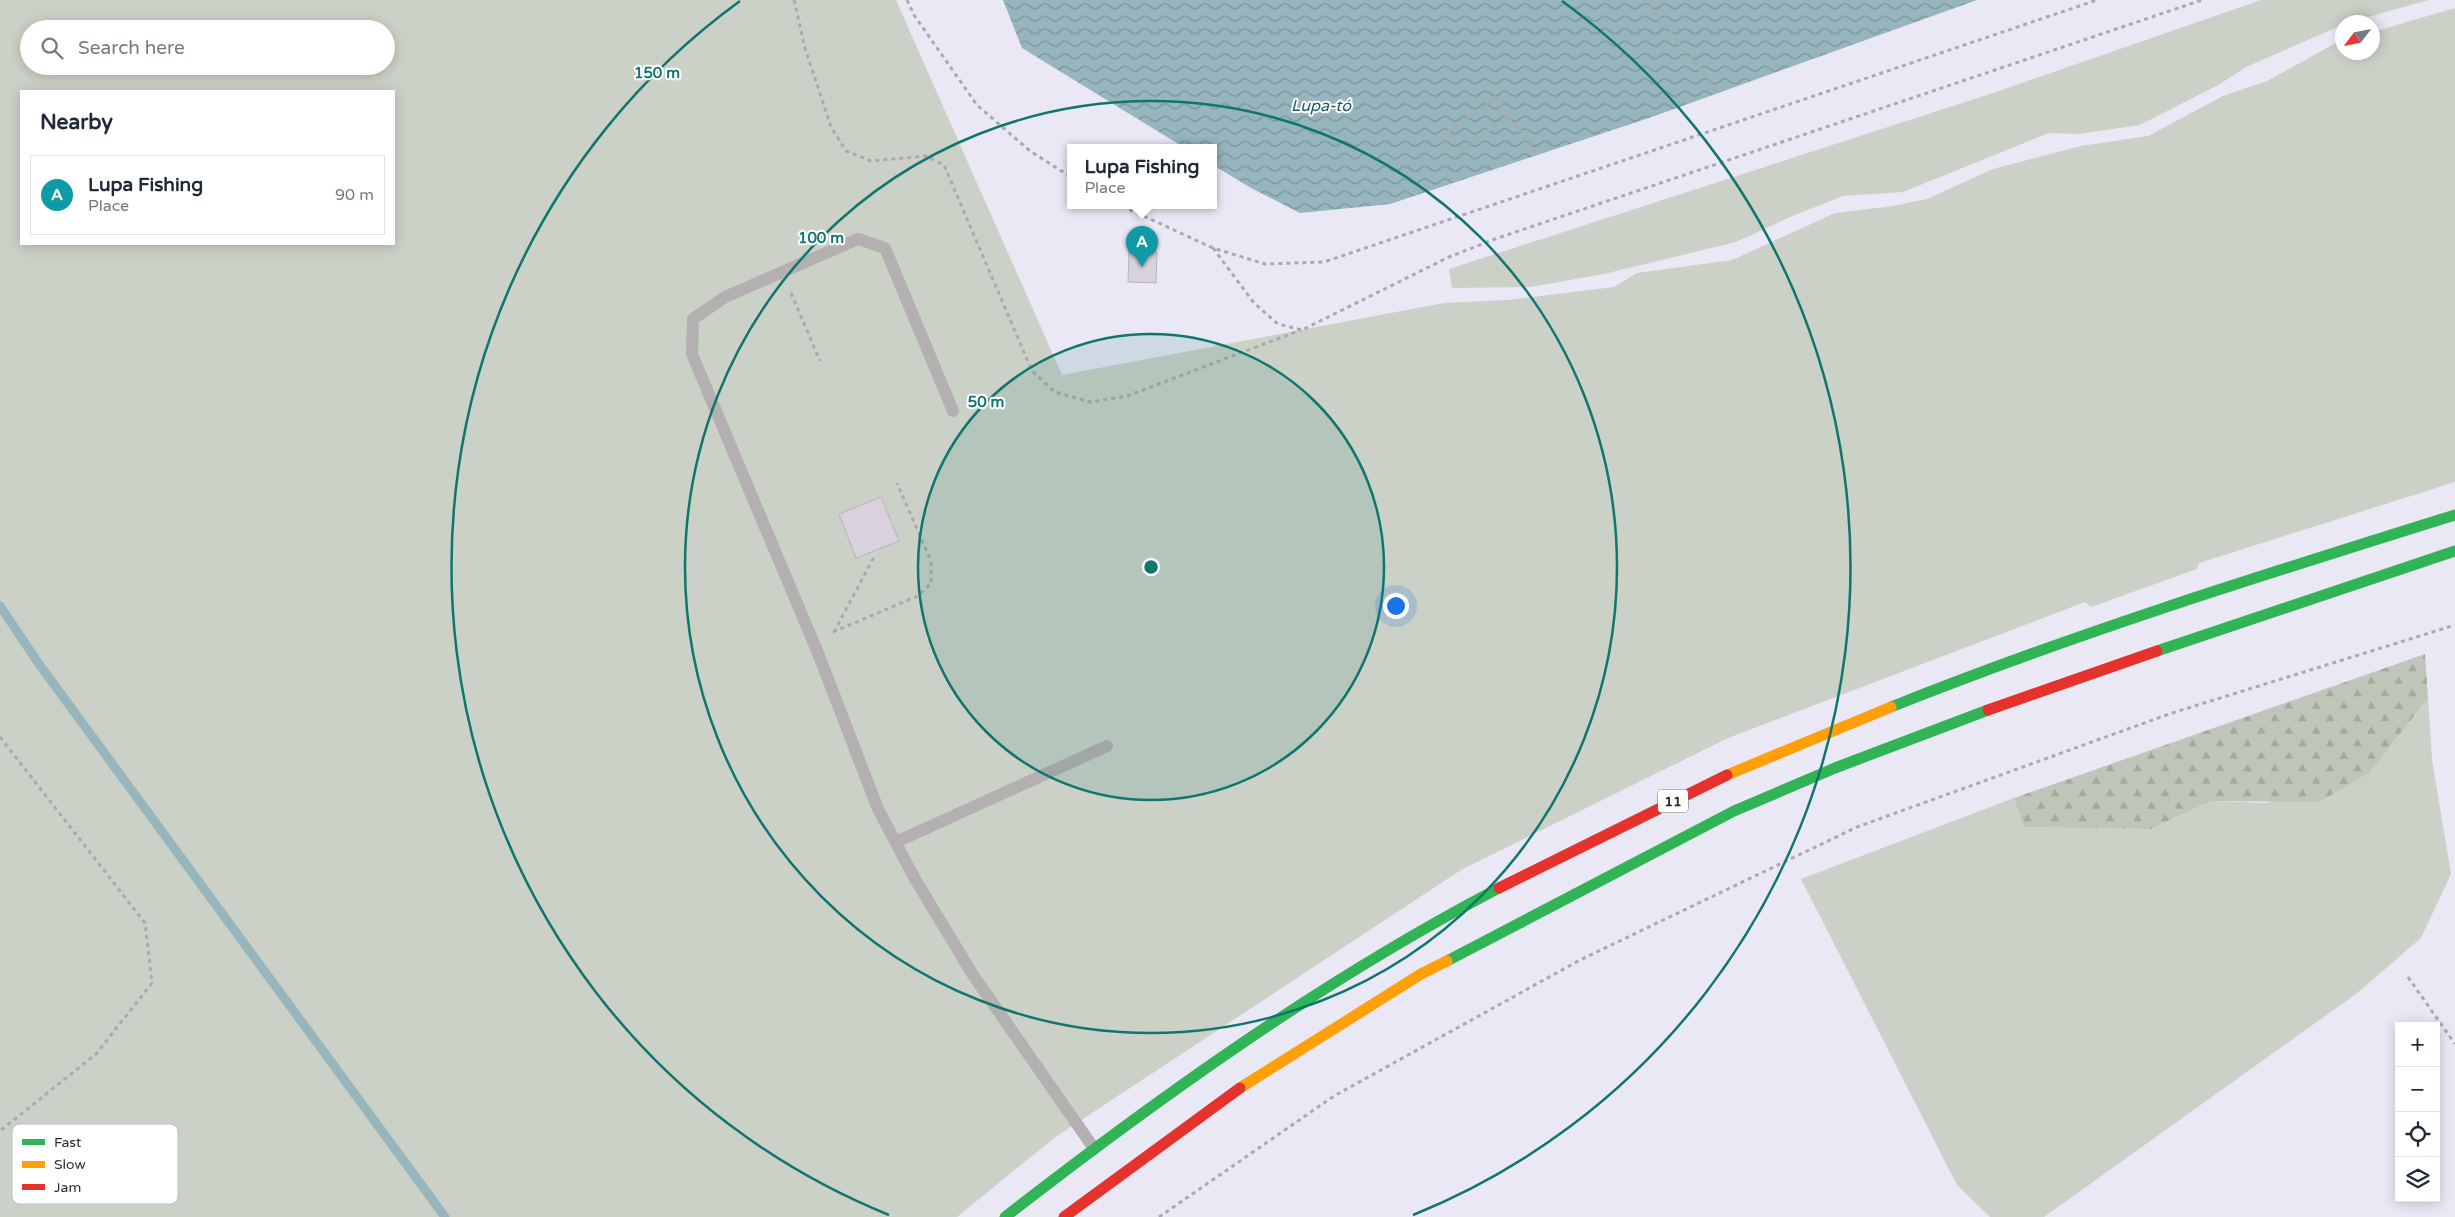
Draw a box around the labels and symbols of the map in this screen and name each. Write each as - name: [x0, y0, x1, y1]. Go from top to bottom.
- north arrow: [2335, 15, 2380, 60]
- text: 150 m: [634, 64, 680, 82]
- water label: Lupa-tó: [1291, 96, 1352, 116]
- pin: A: [1126, 226, 1158, 267]
- text: 100 m: [798, 229, 844, 247]
- text: 50 m: [968, 393, 1004, 411]
- centre of rings: [1142, 558, 1160, 576]
- your location: [1383, 593, 1409, 619]
- road number: 11: [1658, 789, 1688, 812]
- legend: [12, 1124, 178, 1204]
- text: Fast: [54, 1134, 82, 1151]
- text: Slow: [54, 1156, 86, 1173]
- text: Jam: [54, 1179, 81, 1196]

